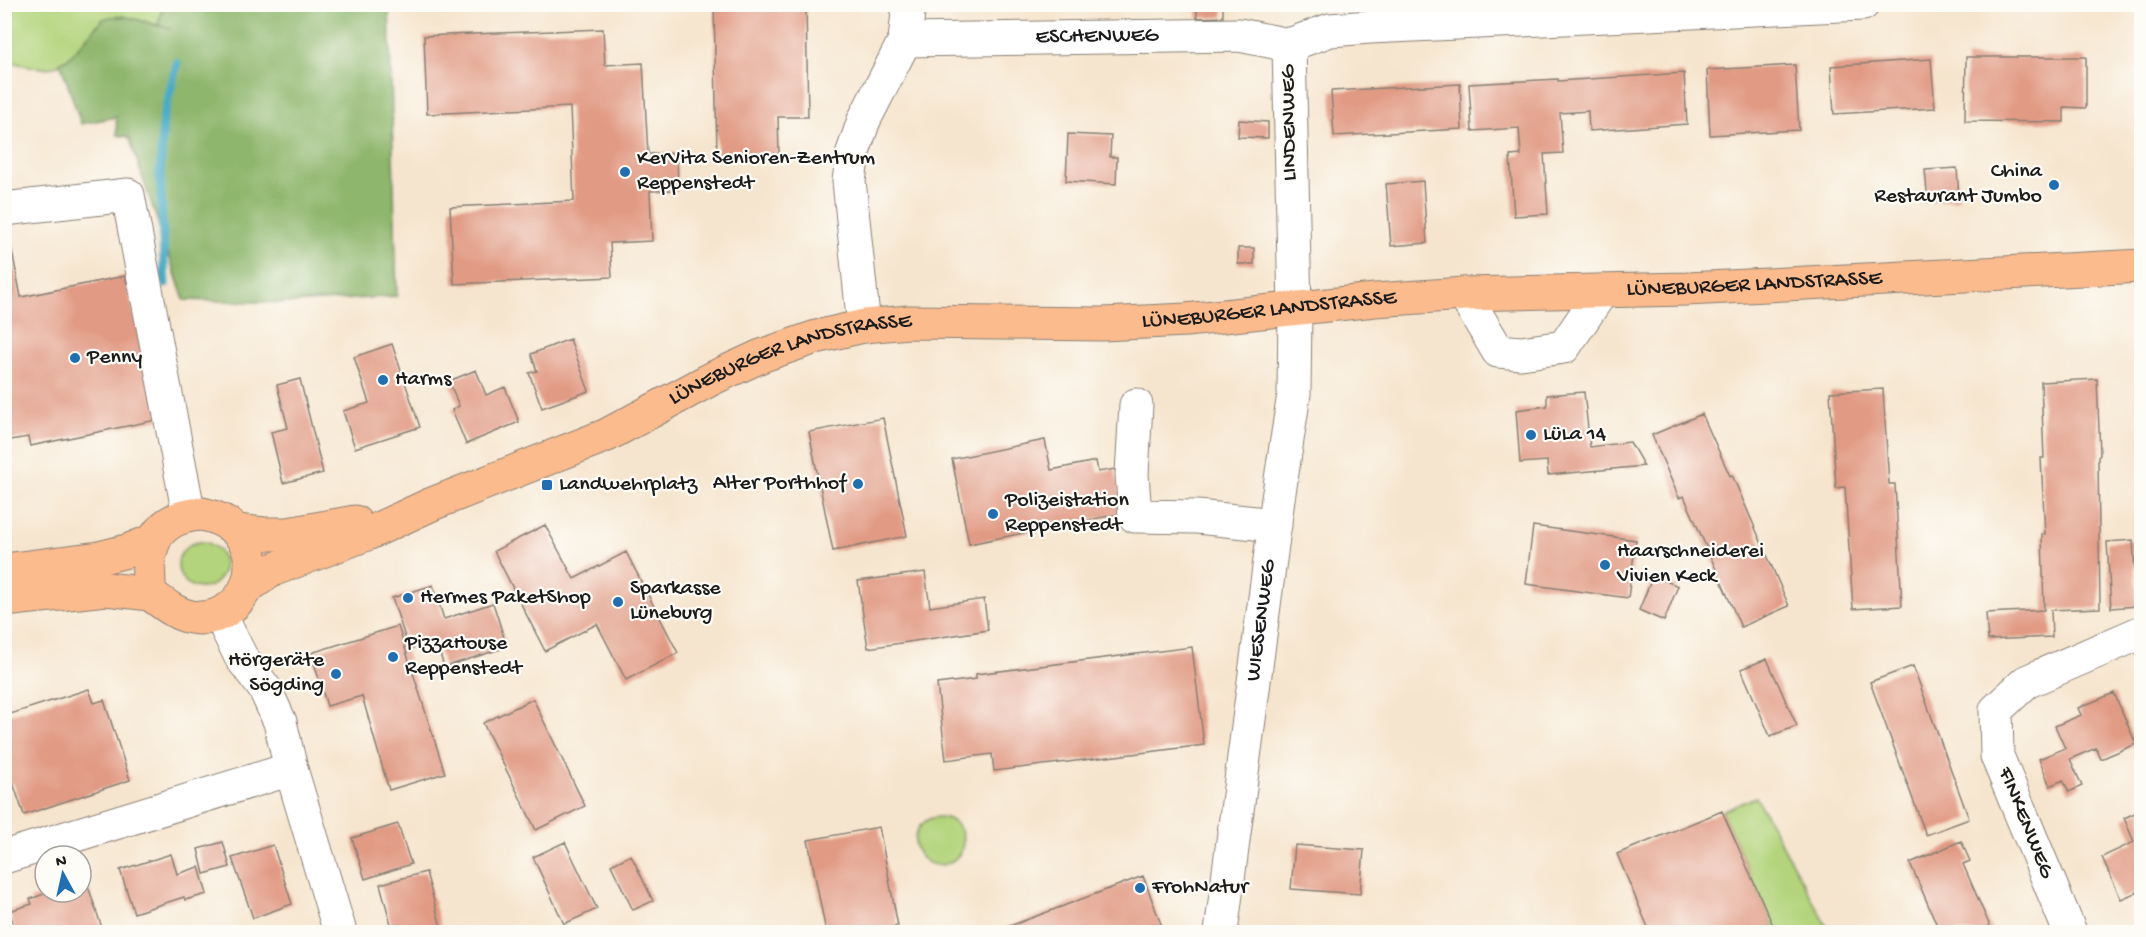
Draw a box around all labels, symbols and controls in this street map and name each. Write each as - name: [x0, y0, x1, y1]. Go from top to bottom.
- street label: ESCHENWEG: [1035, 23, 1160, 51]
- street label: LINDENWEG: [1276, 63, 1304, 181]
- place label: KerVita Senioren-Zentrum Reppenstedt: [637, 146, 876, 197]
- place label: China Restaurant Jumbo: [1874, 159, 2043, 210]
- marker: KerVita Senioren-Zentrum Reppenstedt: [618, 165, 632, 179]
- marker: China Restaurant Jumbo: [2047, 178, 2061, 192]
- street label: LÜNEBURGER LANDSTRASSE: [1626, 266, 1884, 303]
- street label: LÜNEBURGER LANDSTRASSE: [1141, 285, 1399, 335]
- street label: LÜNEBURGER LANDSTRASSE: [665, 309, 914, 412]
- place label: Penny: [86, 345, 142, 371]
- marker: Penny: [68, 351, 82, 365]
- place label: Harms: [395, 367, 452, 393]
- marker: Harms: [376, 373, 390, 387]
- place label: LüLa 14: [1543, 422, 1607, 448]
- marker: LüLa 14: [1524, 428, 1538, 442]
- place label: Alter Porthhof: [713, 471, 848, 497]
- place label: Landwehrplatz: [559, 472, 698, 498]
- marker: Alter Porthhof: [851, 477, 865, 491]
- marker: Landwehrplatz: [540, 478, 554, 492]
- place label: Polizeistation Reppenstedt: [1004, 488, 1129, 539]
- marker: Polizeistation Reppenstedt: [986, 507, 1000, 521]
- place label: Haarschneiderei Vivien Keck: [1616, 539, 1764, 590]
- street label: WIESENWEG: [1241, 557, 1283, 683]
- marker: Haarschneiderei Vivien Keck: [1598, 558, 1612, 572]
- place label: Sparkasse Lüneburg: [630, 576, 721, 627]
- place label: Hermes PaketShop: [420, 585, 591, 611]
- marker: Hermes PaketShop: [401, 591, 415, 605]
- marker: Sparkasse Lüneburg: [611, 595, 625, 609]
- place label: PizzaHouse Reppenstedt: [404, 631, 524, 682]
- place label: Hörgeräte Sögding: [228, 648, 325, 699]
- marker: PizzaHouse Reppenstedt: [386, 650, 400, 664]
- marker: Hörgeräte Sögding: [329, 667, 343, 681]
- street label: FINKENWEG: [1991, 763, 2059, 883]
- north arrow: [33, 844, 93, 904]
- text: N: [55, 852, 68, 873]
- place label: FrohNatur: [1151, 875, 1250, 901]
- marker: FrohNatur: [1133, 881, 1147, 895]

